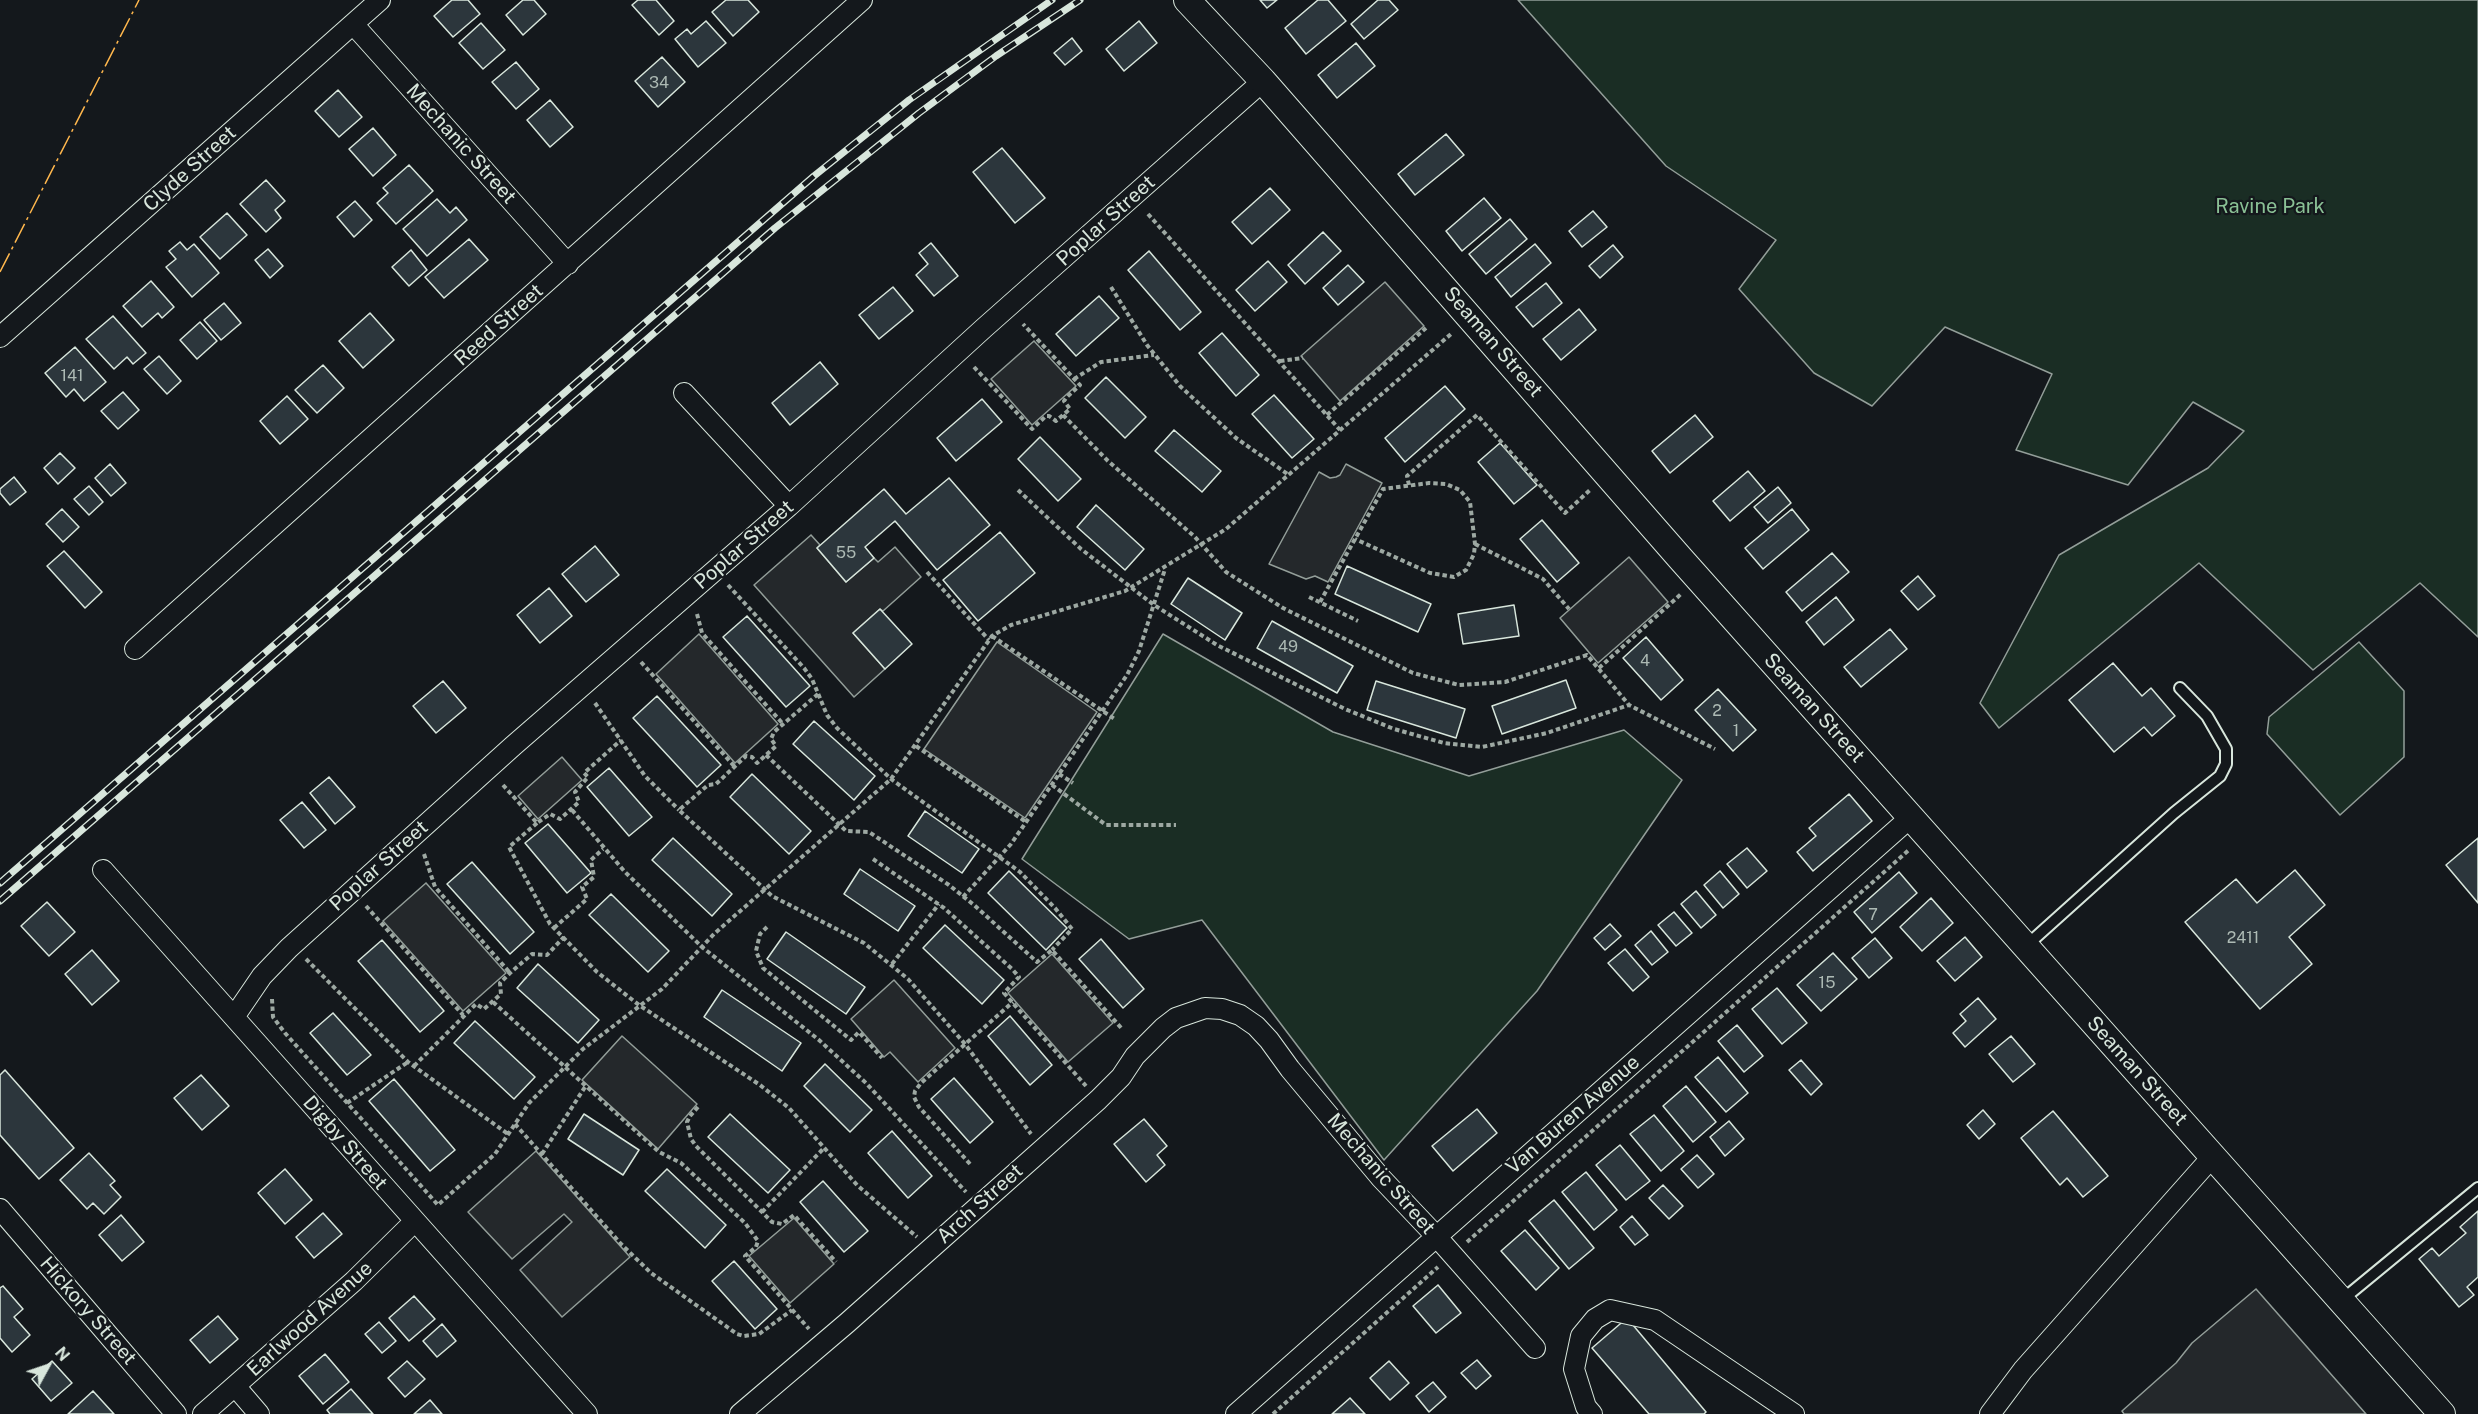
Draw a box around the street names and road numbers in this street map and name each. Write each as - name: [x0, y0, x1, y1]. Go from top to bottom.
- street label: Mechanic Street: [401, 79, 521, 209]
- street label: Clyde Street: [139, 121, 241, 217]
- street label: Poplar Street: [1052, 171, 1160, 271]
- street label: Reed Street: [450, 279, 548, 371]
- street label: Seaman Street: [1438, 282, 1548, 402]
- street label: Poplar Street: [689, 495, 799, 595]
- street label: Seaman Street: [1759, 648, 1869, 768]
- street label: Poplar Street: [325, 816, 433, 916]
- street label: Seaman Street: [2082, 1011, 2192, 1131]
- street label: Van Buren Avenue: [1501, 1050, 1645, 1180]
- street label: Digby Street: [298, 1091, 392, 1195]
- street label: Mechanic Street: [1322, 1108, 1440, 1240]
- street label: Arch Street: [932, 1159, 1028, 1249]
- street label: Hickory Street: [35, 1252, 141, 1370]
- street label: Earlwood Avenue: [242, 1256, 378, 1382]

